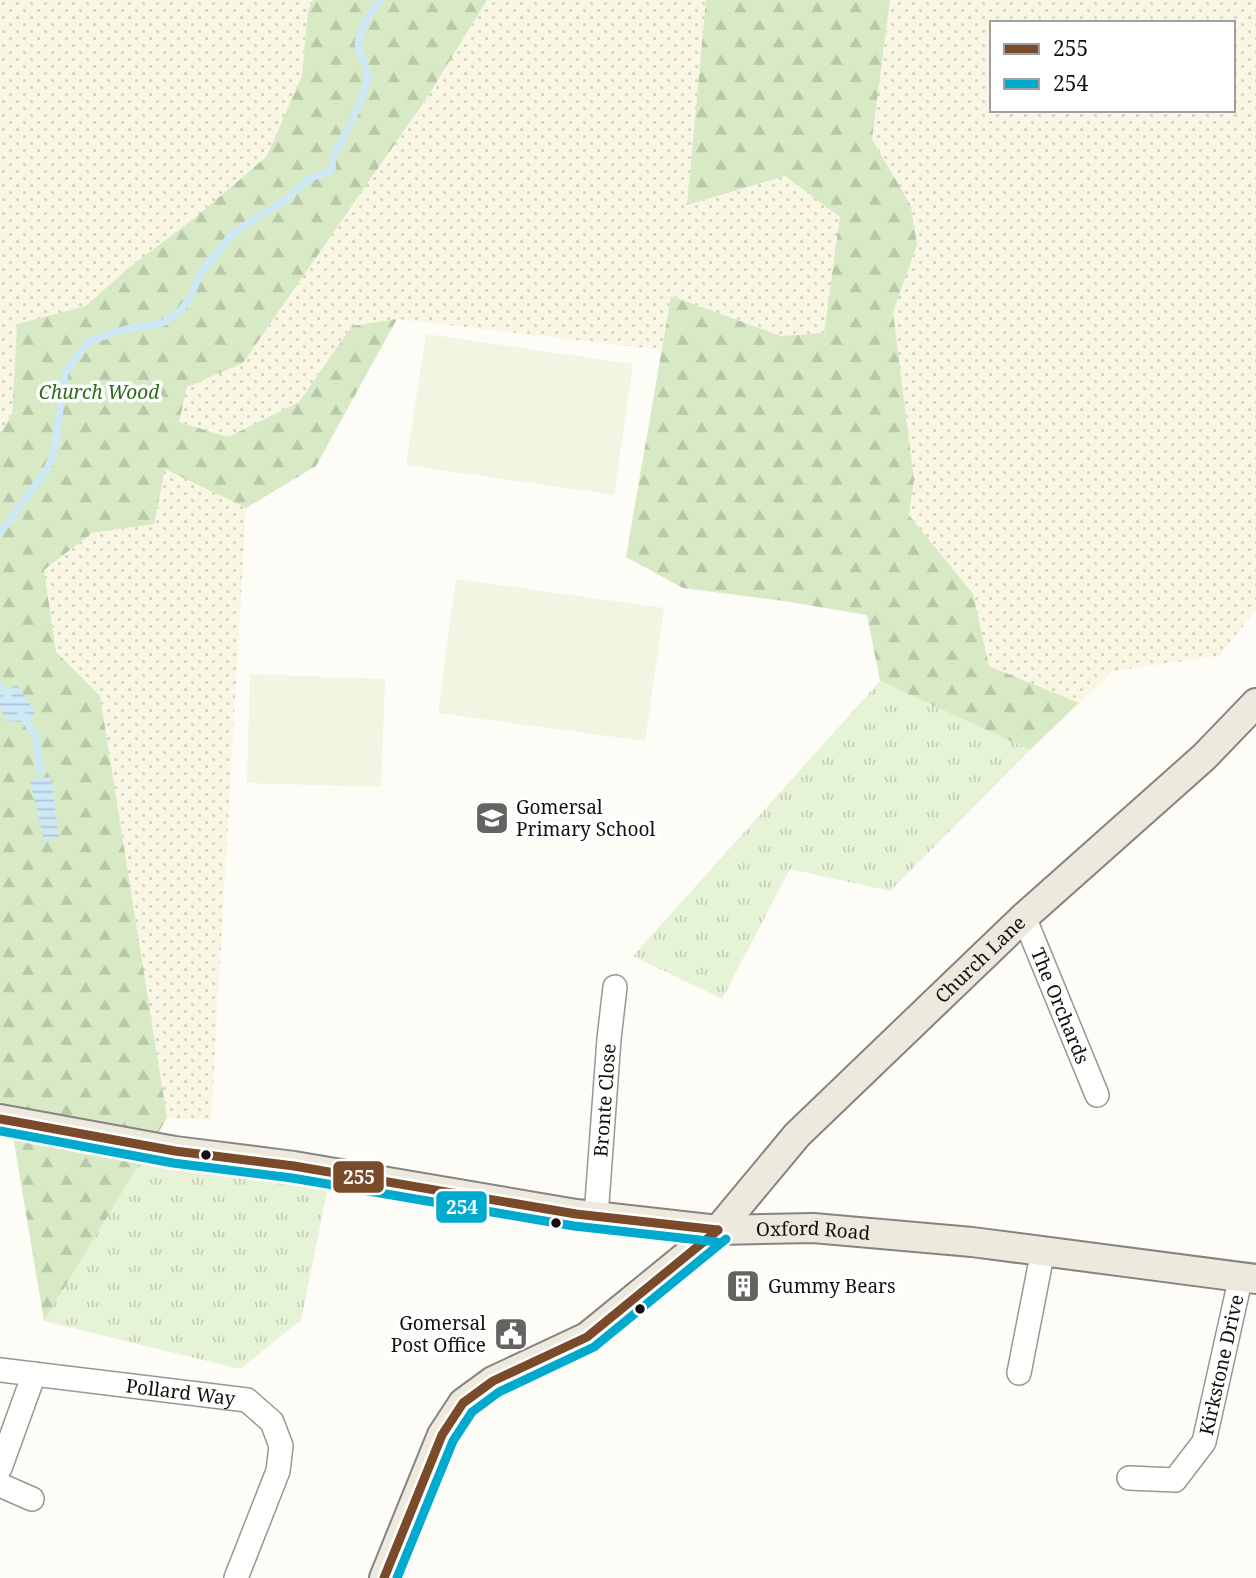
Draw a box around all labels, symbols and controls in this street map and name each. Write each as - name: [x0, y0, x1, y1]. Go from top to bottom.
- legend: [990, 21, 1235, 112]
- text: 255: [1053, 34, 1088, 62]
- text: 254: [1053, 69, 1088, 97]
- park label: Church Wood: [39, 379, 160, 405]
- place label: Gomersal Primary School: [516, 794, 655, 842]
- school or university icon: Gomersal Primary School: [473, 799, 511, 837]
- street label: Church Lane: [929, 910, 1031, 1009]
- street label: The Orchards: [1025, 944, 1096, 1068]
- street label: Bronte Close: [587, 1043, 622, 1158]
- unlabelled marker: [199, 1148, 213, 1162]
- line badge: 255: [332, 1160, 385, 1194]
- text: 255: [343, 1164, 375, 1190]
- line badge: 254: [435, 1190, 488, 1224]
- text: 254: [446, 1194, 478, 1220]
- street label: Oxford Road: [756, 1215, 872, 1246]
- unlabelled marker: [549, 1216, 563, 1230]
- building icon: Gummy Bears: [724, 1267, 762, 1305]
- place label: Gummy Bears: [768, 1273, 896, 1299]
- street label: Kirkstone Drive: [1193, 1292, 1249, 1437]
- unlabelled marker: [633, 1302, 647, 1316]
- place label: Gomersal Post Office: [391, 1310, 486, 1358]
- public building icon: Gomersal Post Office: [492, 1315, 530, 1353]
- street label: Pollard Way: [124, 1372, 237, 1412]

